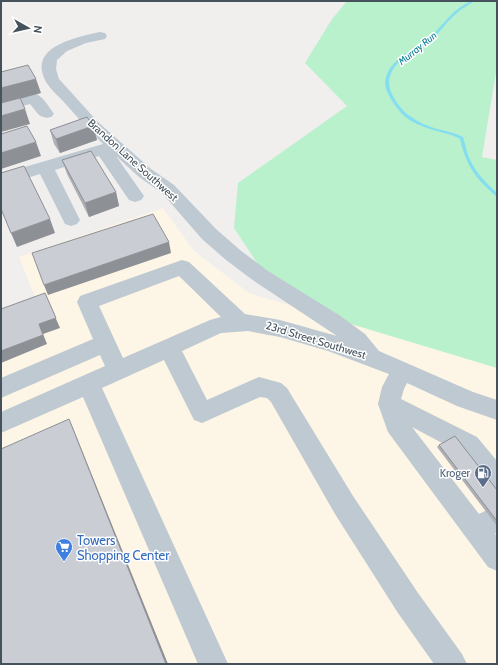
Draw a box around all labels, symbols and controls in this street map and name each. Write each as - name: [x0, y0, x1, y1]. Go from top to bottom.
- north arrow: [8, 8, 48, 48]
- text: N: [30, 25, 45, 34]
- water label: Murray Run: [395, 29, 439, 69]
- street label: Brandon Lane Southwest: [85, 116, 181, 204]
- street label: 23rd Street Southwest: [264, 318, 368, 362]
- fuel station icon: Kroger: [473, 463, 493, 488]
- place label: Kroger: [440, 466, 471, 480]
- place label: Towers Shopping Center: [77, 532, 170, 563]
- supermarket icon: Towers Shopping Center: [54, 537, 74, 562]

